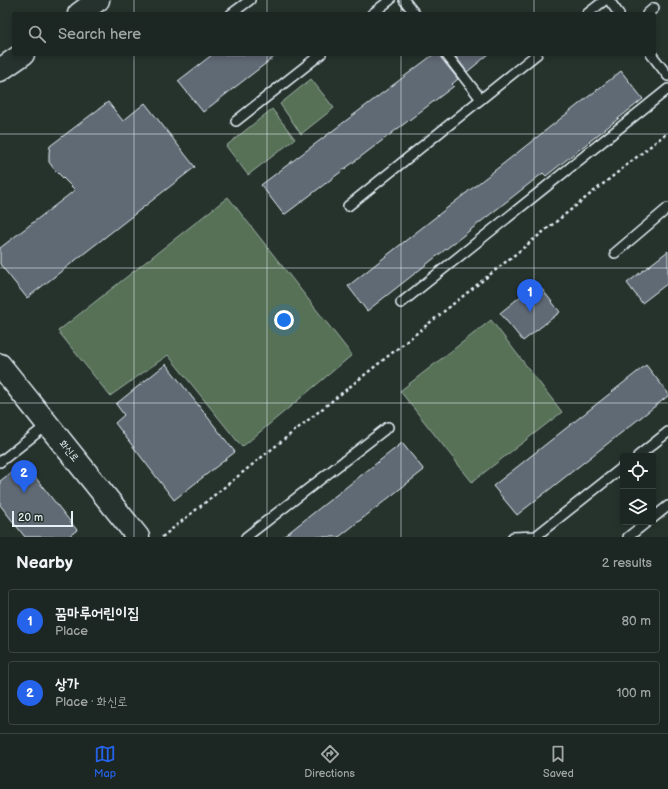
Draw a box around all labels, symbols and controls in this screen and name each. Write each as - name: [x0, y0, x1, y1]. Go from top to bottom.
- search box: [12, 12, 656, 56]
- icon: search: [26, 23, 48, 45]
- text: Search here: [58, 25, 141, 44]
- pin: 1: [517, 279, 543, 312]
- your location: [274, 310, 294, 330]
- street label: 화신로: [57, 438, 81, 464]
- map controls: [620, 453, 656, 525]
- button: locate: [620, 453, 656, 489]
- pin: 2: [11, 460, 37, 493]
- button: layers: [620, 489, 656, 525]
- scale bar: [12, 509, 73, 528]
- text: 20 m: [18, 511, 43, 524]
- text: Nearby: [16, 553, 73, 573]
- text: 2 results: [602, 555, 652, 571]
- text: 꿈마루어린이집: [55, 604, 140, 623]
- text: 1: [27, 613, 33, 629]
- text: 80 m: [622, 613, 651, 629]
- text: Place: [55, 623, 88, 639]
- text: 상가: [55, 675, 79, 694]
- text: 2: [26, 685, 34, 701]
- text: 100 m: [616, 685, 651, 701]
- text: Place · 화신로: [55, 694, 128, 710]
- tab: Map: [94, 743, 116, 780]
- tab: Directions: [304, 743, 355, 780]
- tab: Saved: [543, 743, 574, 780]

